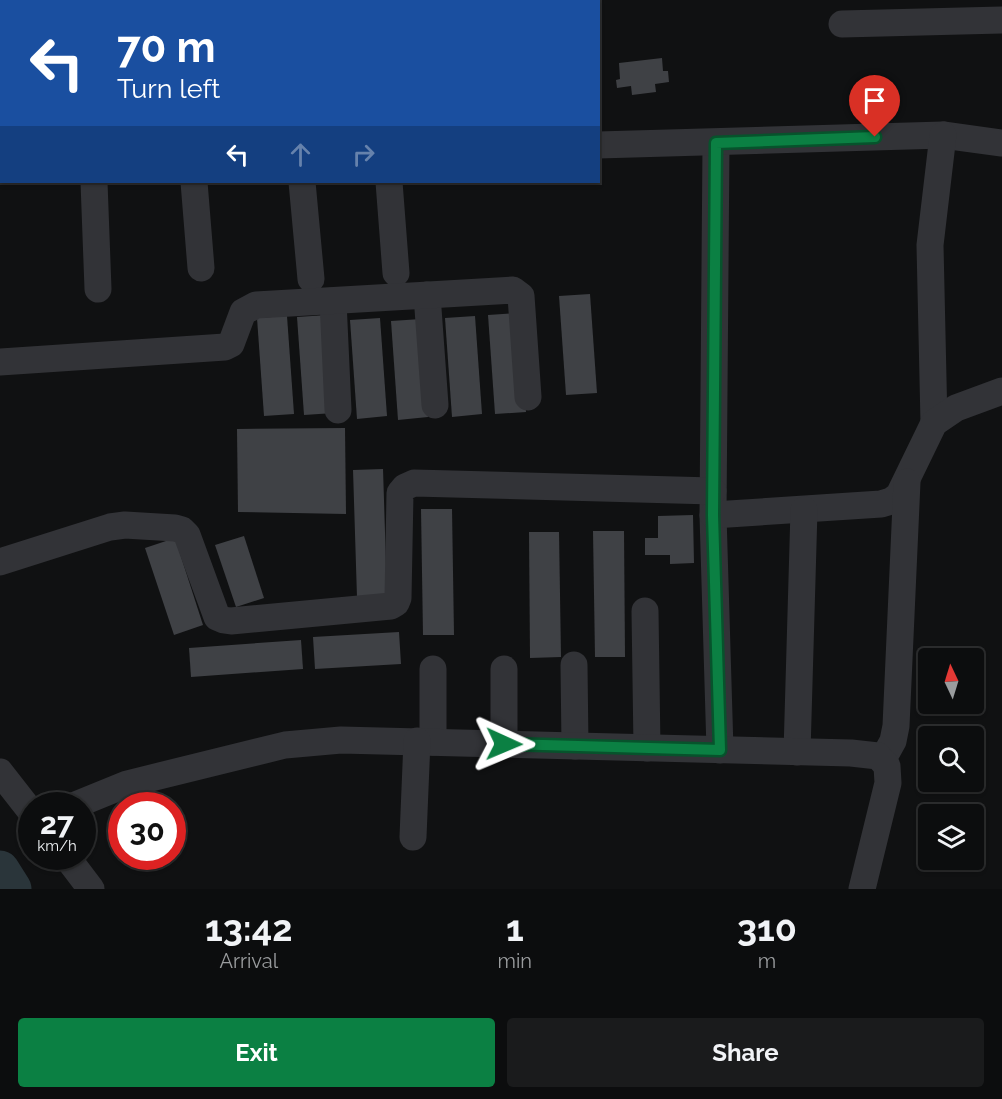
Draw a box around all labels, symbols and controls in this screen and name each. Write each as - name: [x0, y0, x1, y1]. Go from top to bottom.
- text: 70 m: [117, 23, 216, 72]
- icon: left: [18, 24, 96, 102]
- text: Turn left: [117, 73, 220, 104]
- pin: [849, 75, 900, 137]
- icon: arrive: [858, 84, 891, 117]
- icon: left: [221, 138, 254, 171]
- icon: ahead: [284, 138, 317, 171]
- icon: right: [347, 138, 380, 171]
- north arrow: [918, 648, 984, 714]
- map controls: [918, 648, 984, 870]
- position arrow: [472, 712, 536, 776]
- button: search: [918, 726, 984, 792]
- speed limit sign: 30: [108, 792, 186, 870]
- button: layers: [918, 804, 984, 870]
- text: 27: [40, 806, 74, 841]
- text: km/h: [37, 837, 77, 855]
- text: 13:42: [205, 907, 293, 949]
- text: 1: [506, 907, 524, 949]
- text: 310: [737, 907, 797, 949]
- text: Arrival: [219, 949, 278, 973]
- text: min: [498, 949, 532, 973]
- text: m: [758, 949, 776, 973]
- button: Exit: [18, 1018, 495, 1087]
- button: Share: [507, 1018, 984, 1087]

